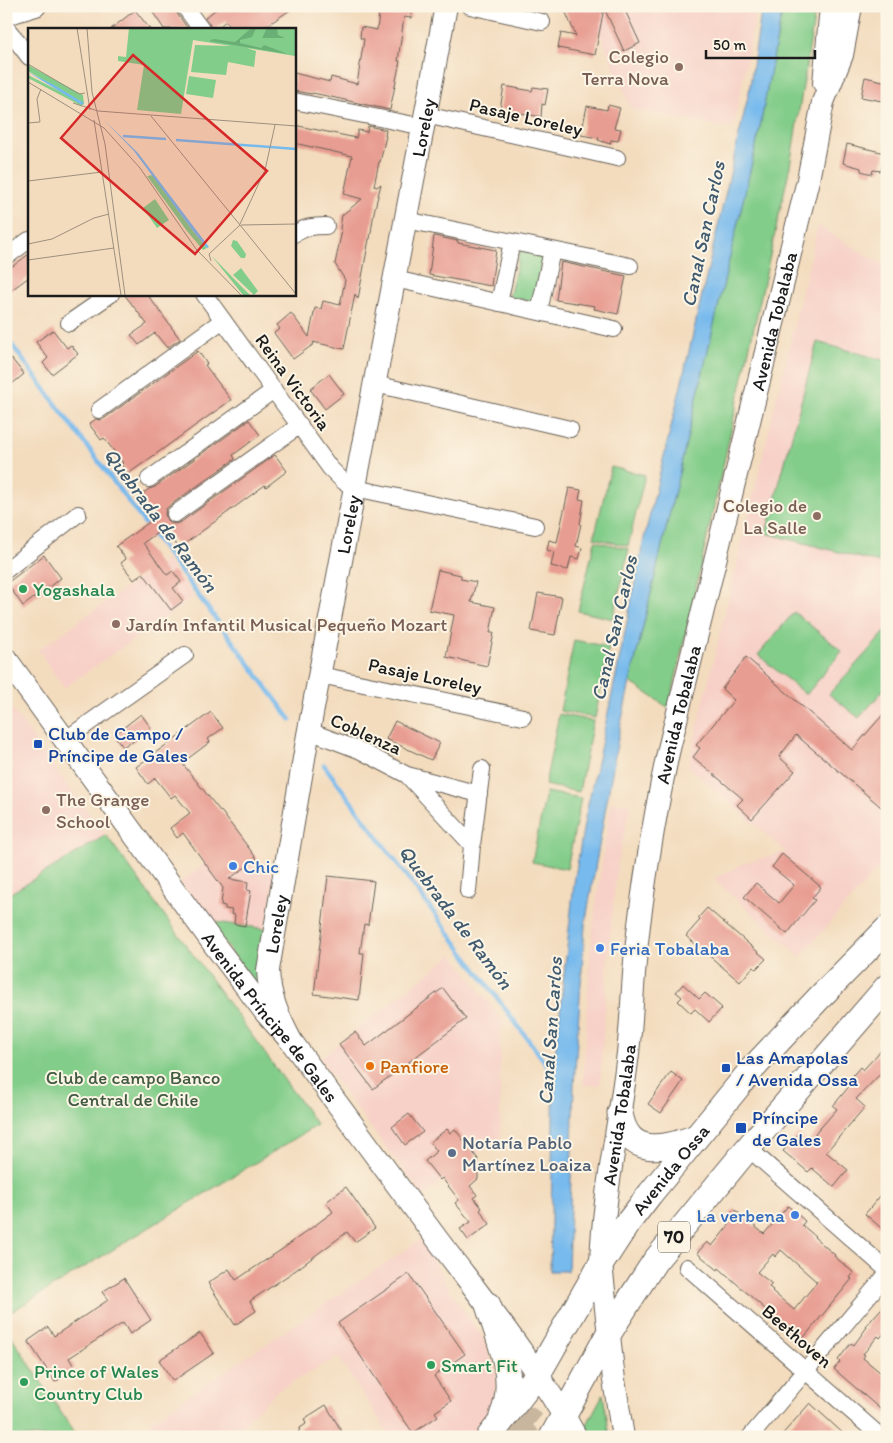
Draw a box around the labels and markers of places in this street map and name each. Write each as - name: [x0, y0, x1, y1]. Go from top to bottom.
- place label: Colegio Terra Nova: [582, 45, 669, 90]
- marker: Colegio Terra Nova: [673, 61, 685, 73]
- place label: Colegio de La Salle: [723, 494, 807, 539]
- marker: Colegio de La Salle: [811, 510, 823, 522]
- place label: Yogashala: [33, 578, 115, 601]
- marker: Yogashala: [17, 583, 29, 595]
- place label: Jardín Infantil Musical Pequeño Mozart: [126, 613, 447, 636]
- marker: Jardín Infantil Musical Pequeño Mozart: [110, 618, 122, 630]
- place label: Club de Campo / Príncipe de Gales: [48, 722, 188, 767]
- marker: Club de Campo / Príncipe de Gales: [32, 738, 44, 750]
- place label: The Grange School: [56, 788, 150, 833]
- marker: The Grange School: [40, 804, 52, 816]
- place label: Chic: [243, 855, 279, 878]
- marker: Chic: [227, 860, 239, 872]
- place label: Feria Tobalaba: [610, 937, 729, 960]
- marker: Feria Tobalaba: [594, 942, 606, 954]
- place label: Las Amapolas / Avenida Ossa: [736, 1046, 858, 1091]
- place label: Panfiore: [380, 1055, 449, 1078]
- marker: Panfiore: [364, 1060, 376, 1072]
- marker: Las Amapolas / Avenida Ossa: [720, 1062, 732, 1074]
- place label: Príncipe de Gales: [752, 1106, 821, 1151]
- marker: Príncipe de Gales: [734, 1121, 748, 1135]
- place label: Notaría Pablo Martínez Loaiza: [462, 1131, 592, 1176]
- marker: Notaría Pablo Martínez Loaiza: [446, 1147, 458, 1159]
- place label: La verbena: [697, 1204, 785, 1227]
- marker: La verbena: [789, 1209, 801, 1221]
- place label: Smart Fit: [441, 1354, 518, 1377]
- marker: Smart Fit: [425, 1359, 437, 1371]
- place label: Prince of Wales Country Club: [34, 1360, 159, 1405]
- marker: Prince of Wales Country Club: [18, 1376, 30, 1388]

